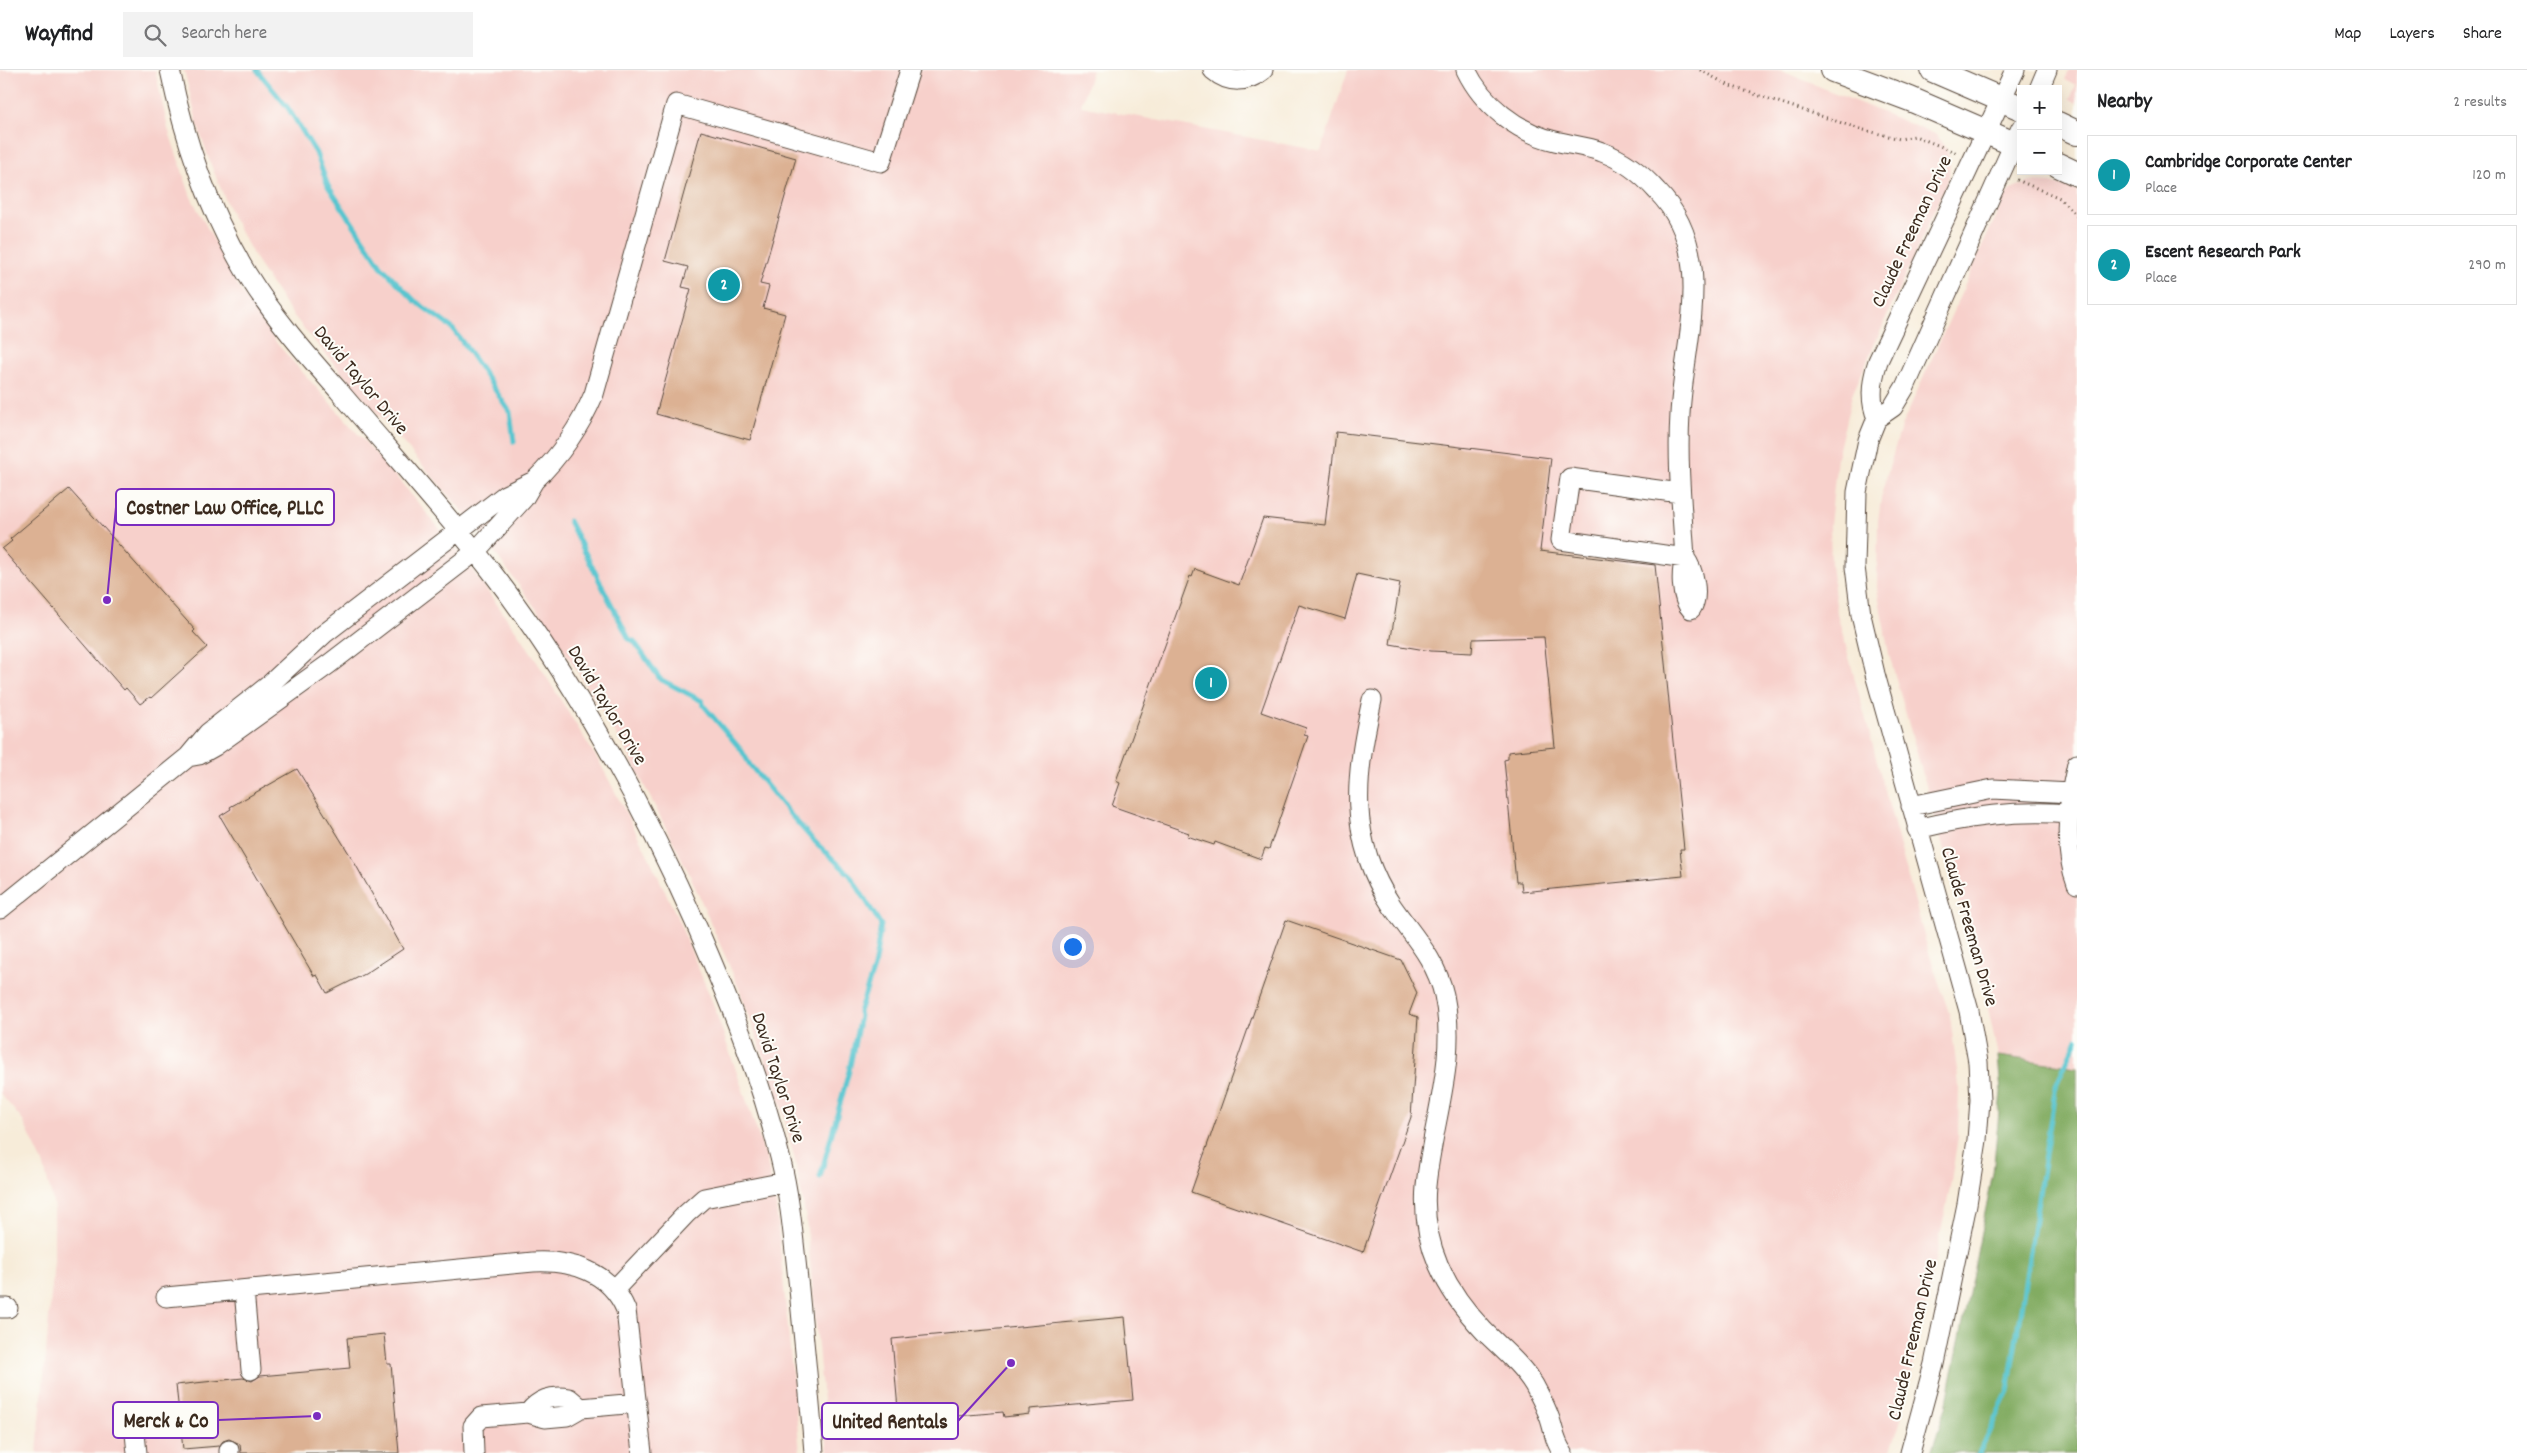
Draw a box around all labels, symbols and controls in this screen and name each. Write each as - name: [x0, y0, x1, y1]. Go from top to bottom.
- search box: [123, 12, 473, 57]
- text: Wayfind: [25, 18, 93, 52]
- icon: search: [141, 21, 169, 49]
- text: Search here: [181, 21, 267, 48]
- text: Map: [2334, 22, 2361, 47]
- text: Layers: [2389, 22, 2435, 47]
- text: Share: [2463, 22, 2502, 47]
- map controls: [2017, 85, 2062, 175]
- button: +: [2017, 85, 2062, 130]
- text: Nearby: [2097, 88, 2152, 118]
- text: 2 results: [2453, 91, 2507, 114]
- button: −: [2017, 130, 2062, 175]
- text: Cambridge Corporate Center: [2145, 150, 2352, 177]
- street label: Claude Freeman Drive: [1865, 151, 1961, 313]
- text: 1: [2112, 164, 2116, 187]
- text: 120 m: [2472, 164, 2506, 187]
- text: Place: [2145, 177, 2177, 200]
- text: Escent Research Park: [2145, 240, 2301, 267]
- text: 2: [2111, 254, 2118, 277]
- text: 290 m: [2468, 254, 2506, 277]
- pin: 2: [708, 266, 740, 304]
- text: Place: [2145, 267, 2177, 290]
- street label: David Taylor Drive: [306, 320, 414, 442]
- callout: Costner Law Office, PLLC: [116, 489, 334, 525]
- text: Costner Law Office, PLLC: [126, 495, 324, 525]
- street label: David Taylor Drive: [559, 641, 653, 771]
- pin: 1: [1195, 664, 1227, 702]
- street label: Claude Freeman Drive: [1932, 844, 2004, 1010]
- your location: [1060, 934, 1086, 960]
- street label: David Taylor Drive: [743, 1009, 811, 1147]
- street label: Claude Freeman Drive: [1882, 1256, 1946, 1423]
- callout: Merck & Co: [113, 1402, 218, 1438]
- callout: United Rentals: [822, 1403, 958, 1439]
- text: Merck & Co: [124, 1408, 208, 1438]
- text: United Rentals: [832, 1409, 948, 1439]

